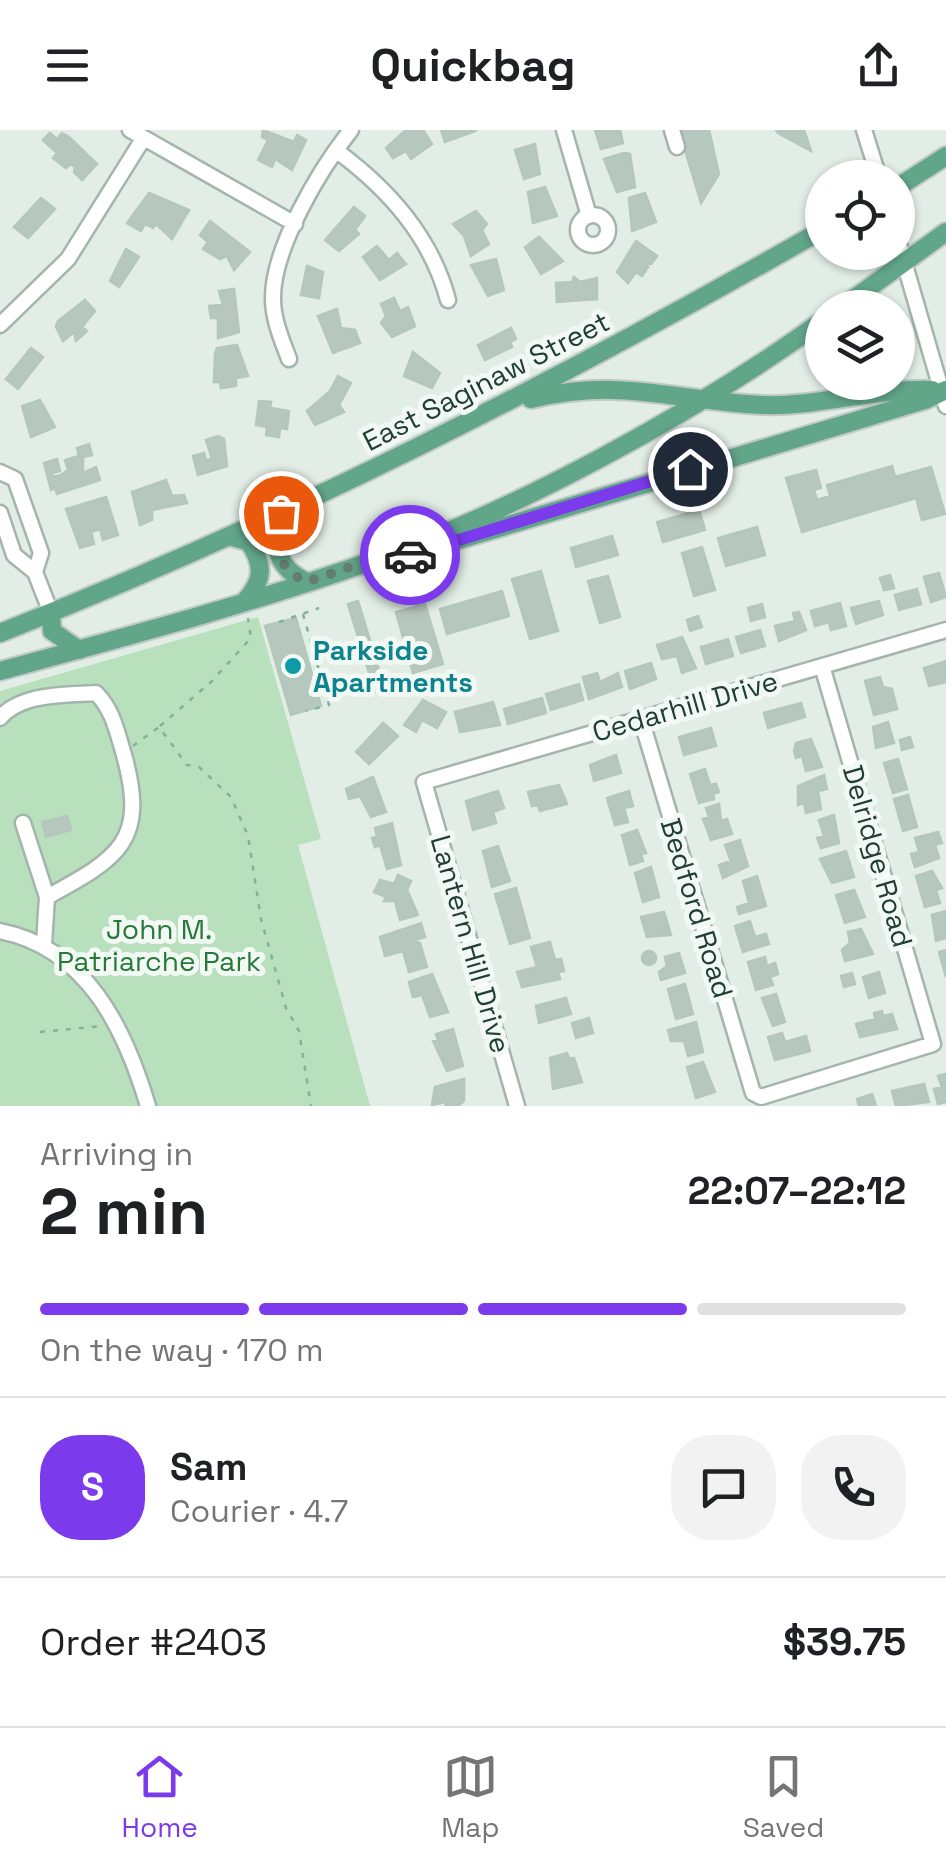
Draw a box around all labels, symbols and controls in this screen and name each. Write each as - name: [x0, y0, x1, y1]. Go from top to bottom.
- text: Quickbag: [371, 37, 575, 94]
- icon: menu: [40, 38, 95, 93]
- icon: share: [851, 38, 906, 93]
- map controls: [805, 160, 915, 400]
- button: locate: [805, 160, 915, 270]
- button: layers: [805, 290, 915, 400]
- street label: East Saginaw Street: [357, 303, 615, 459]
- pin: [648, 427, 733, 512]
- icon: home: [663, 442, 718, 497]
- pin: [239, 471, 324, 556]
- icon: bag: [254, 486, 309, 541]
- courier: [360, 505, 460, 605]
- icon: car: [383, 528, 438, 583]
- place label: Parkside Apartments: [313, 632, 473, 700]
- marker: Parkside Apartments: [282, 655, 304, 677]
- street label: Cedarhill Drive: [588, 662, 782, 750]
- street label: Delridge Road: [835, 761, 921, 951]
- street label: Bedford Road: [653, 814, 741, 1002]
- street label: Lantern Hill Drive: [423, 831, 519, 1057]
- park label: John M. Patriarche Park: [57, 911, 261, 979]
- text: Arriving in: [40, 1134, 193, 1174]
- text: 22:07–22:12: [688, 1167, 906, 1215]
- text: 2 min: [40, 1170, 208, 1253]
- text: On the way · 170 m: [40, 1330, 324, 1370]
- button: chat: [671, 1435, 776, 1540]
- button: phone: [801, 1435, 906, 1540]
- text: Sam: [170, 1443, 247, 1491]
- text: S: [81, 1463, 104, 1511]
- text: Courier · 4.7: [170, 1491, 348, 1531]
- text: Order #2403: [40, 1618, 267, 1666]
- text: $39.75: [783, 1618, 906, 1666]
- tab: Home: [122, 1749, 198, 1845]
- tab: Map: [441, 1749, 500, 1845]
- tab: Saved: [743, 1749, 824, 1845]

